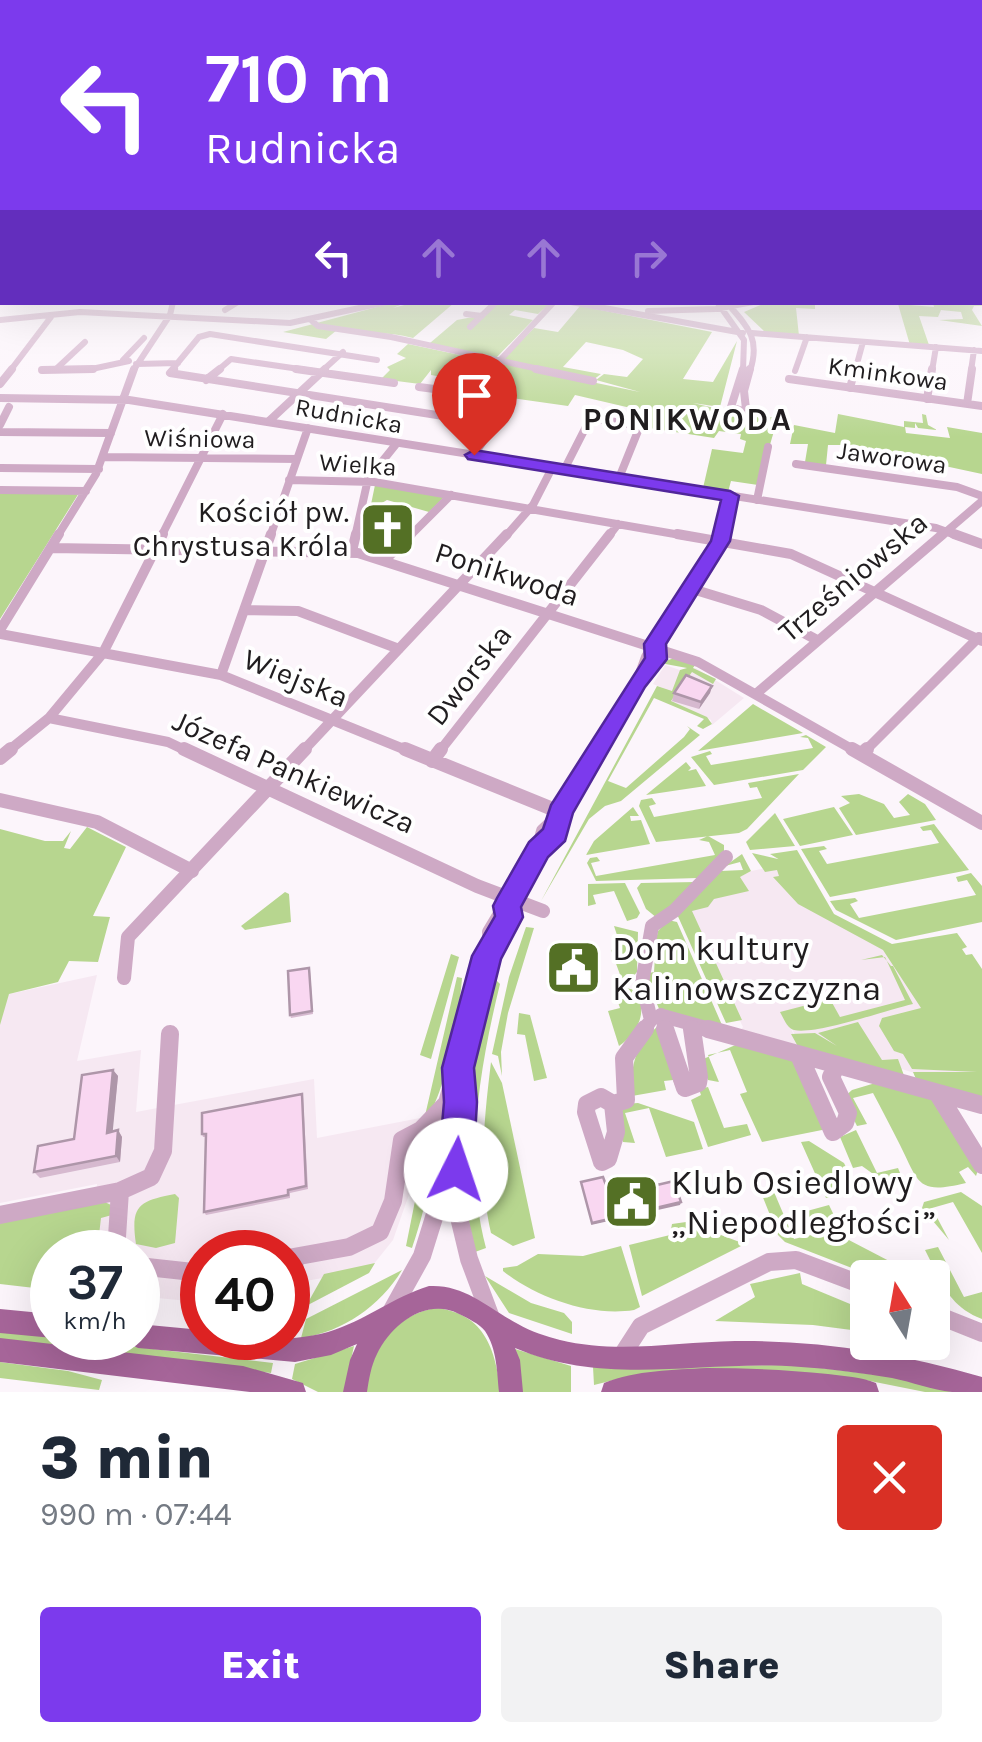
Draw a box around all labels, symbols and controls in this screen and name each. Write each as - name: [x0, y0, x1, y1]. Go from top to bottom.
- text: 710 m: [205, 38, 393, 120]
- icon: left: [40, 40, 170, 170]
- text: Rudnicka: [205, 122, 400, 174]
- icon: left: [306, 230, 361, 285]
- icon: ahead: [411, 230, 466, 285]
- icon: ahead: [516, 230, 571, 285]
- icon: right: [621, 230, 676, 285]
- street label: Kminkowa: [826, 351, 950, 396]
- pin: [432, 353, 517, 456]
- icon: arrive: [447, 368, 502, 423]
- street label: Rudnicka: [293, 392, 405, 439]
- district label: PONIKWODA: [583, 401, 793, 438]
- street label: Wiśniowa: [144, 423, 256, 454]
- street label: Jaworowa: [835, 435, 949, 480]
- street label: Wielka: [318, 447, 398, 482]
- place label: Kościół pw. Chrystusa Króla: [133, 494, 349, 564]
- church icon: Kościół pw. Chrystusa Króla: [358, 499, 418, 559]
- street label: Trześniowska: [771, 504, 935, 650]
- street label: Ponikwoda: [430, 534, 584, 614]
- street label: Dworska: [419, 617, 519, 733]
- street label: Wiejska: [238, 641, 354, 715]
- street label: Józefa Pankiewicza: [167, 702, 421, 842]
- place label: Dom kultury Kalinowszczyzna: [612, 928, 881, 1009]
- public building icon: Dom kultury Kalinowszczyzna: [543, 938, 603, 998]
- position arrow: [404, 1118, 508, 1222]
- place label: Klub Osiedlowy „Niepodległości”: [671, 1162, 936, 1243]
- public building icon: Klub Osiedlowy „Niepodległości”: [602, 1172, 662, 1232]
- speed limit sign: 40: [180, 1230, 310, 1360]
- text: 37: [67, 1253, 123, 1312]
- north arrow: [850, 1260, 950, 1360]
- map controls: [850, 1260, 950, 1360]
- text: km/h: [63, 1306, 127, 1335]
- text: 3 min: [40, 1423, 213, 1493]
- button: close: [837, 1425, 942, 1530]
- text: 990 m · 07:44: [40, 1496, 232, 1533]
- button: Exit: [40, 1607, 481, 1722]
- button: Share: [501, 1607, 942, 1722]

